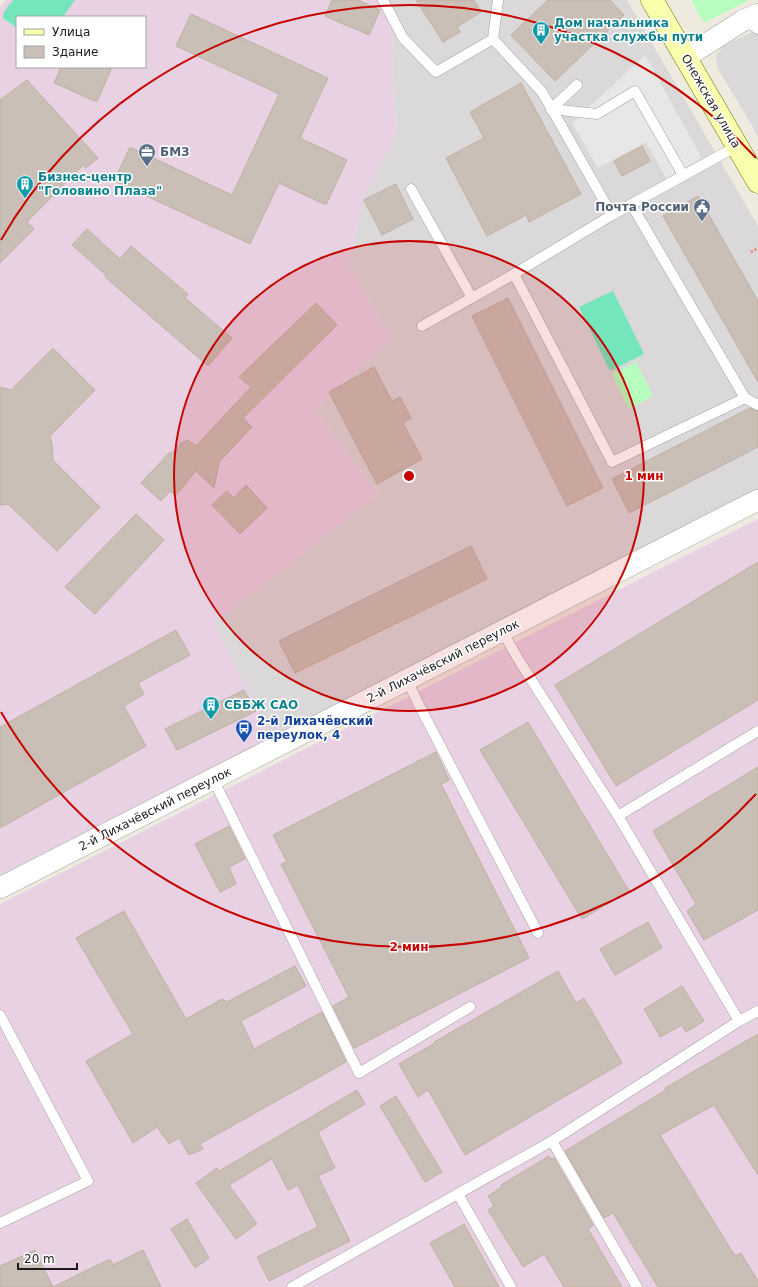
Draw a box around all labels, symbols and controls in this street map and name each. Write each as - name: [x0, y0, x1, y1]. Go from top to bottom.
- legend: [16, 16, 146, 68]
- place label: Дом начальника участка службы пути: [554, 16, 703, 44]
- building icon: Дом начальника участка службы пути: [531, 20, 551, 45]
- text: Улица: [52, 25, 90, 39]
- text: Здание: [52, 45, 98, 59]
- street label: Онежская улица: [678, 52, 744, 150]
- office icon: БМЗ: [137, 142, 157, 167]
- place label: БМЗ: [160, 145, 190, 159]
- place label: Бизнес-центр "Головино Плаза": [38, 170, 162, 198]
- building icon: Бизнес-центр "Головино Плаза": [15, 174, 35, 199]
- public building icon: Почта России: [692, 197, 712, 222]
- place label: Почта России: [595, 200, 689, 214]
- centre of rings: [402, 469, 416, 483]
- text: 1 мин: [624, 469, 664, 483]
- street label: 2-й Лихачёвский переулок: [364, 616, 522, 706]
- building icon: СББЖ САО: [201, 695, 221, 720]
- place label: СББЖ САО: [224, 698, 298, 712]
- place label: 2-й Лихачёвский переулок, 4: [257, 714, 373, 742]
- bus stop icon: 2-й Лихачёвский переулок, 4: [234, 718, 254, 743]
- street label: 2-й Лихачёвский переулок: [76, 764, 234, 854]
- text: 2 мин: [389, 940, 429, 954]
- scale bar: [18, 1245, 77, 1271]
- text: 20 m: [24, 1252, 55, 1266]

